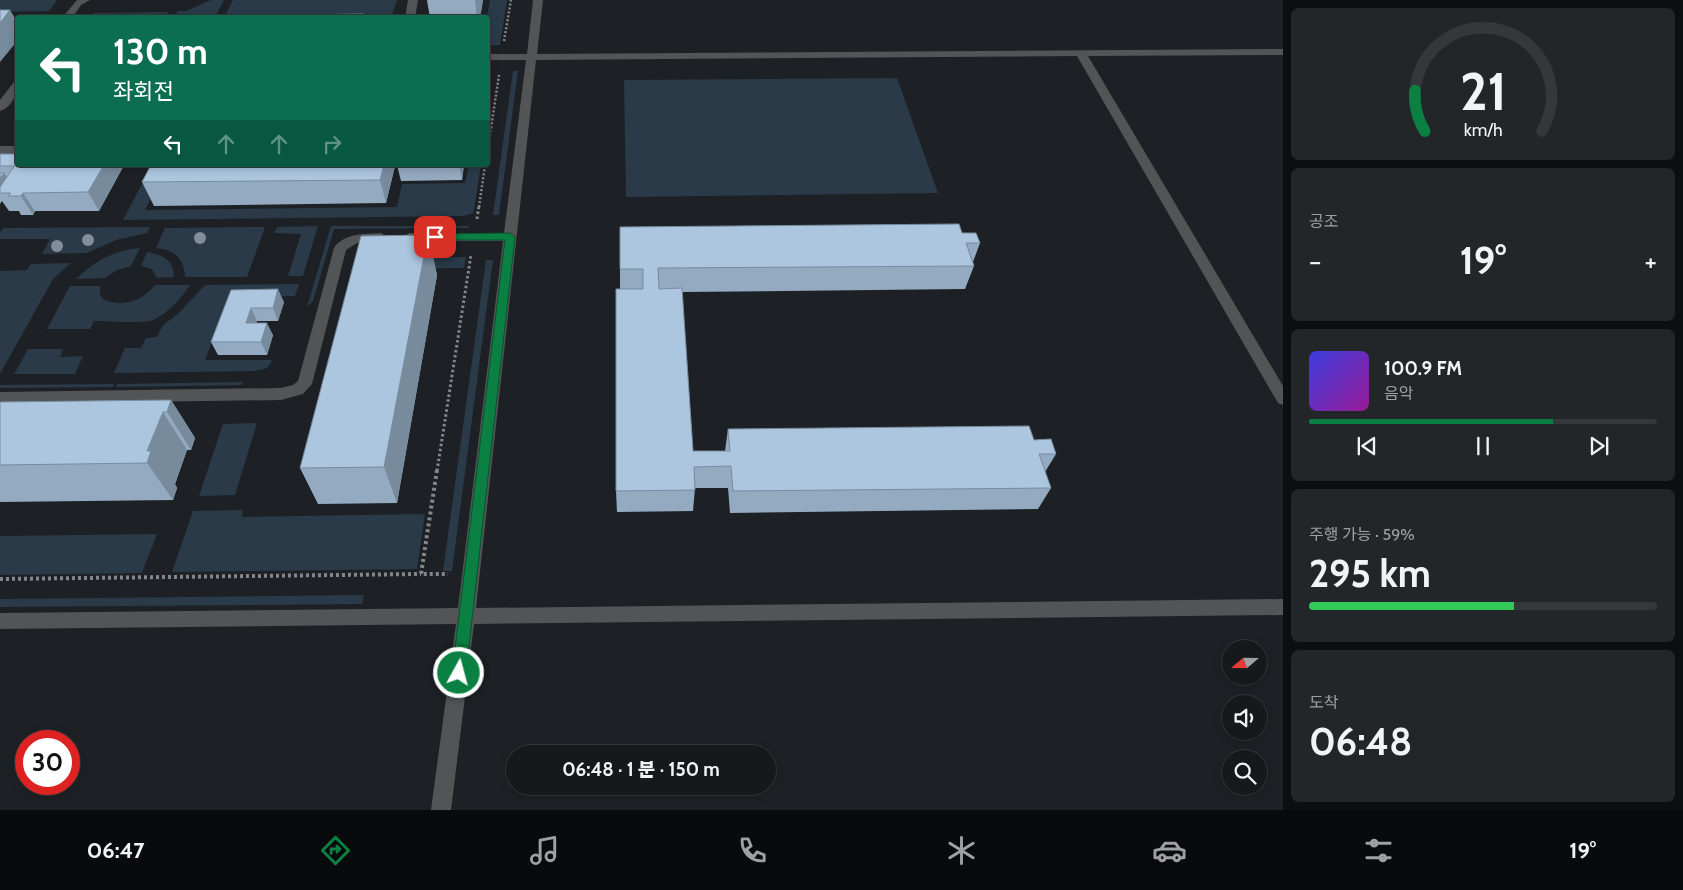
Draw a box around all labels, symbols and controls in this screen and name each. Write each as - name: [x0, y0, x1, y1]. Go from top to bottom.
- text: 130 m: [113, 30, 208, 73]
- icon: left: [30, 35, 95, 100]
- text: 21: [1460, 60, 1506, 123]
- text: 좌회전: [113, 78, 174, 105]
- text: km/h: [1463, 119, 1503, 140]
- icon: left: [159, 130, 187, 158]
- icon: ahead: [212, 130, 240, 158]
- icon: ahead: [265, 130, 293, 158]
- icon: right: [318, 130, 346, 158]
- text: 공조: [1309, 212, 1338, 231]
- pin: [414, 216, 456, 258]
- icon: arrive: [421, 223, 449, 251]
- text: 19°: [1460, 237, 1506, 284]
- text: −: [1309, 244, 1321, 278]
- text: +: [1645, 244, 1657, 278]
- text: 100.9 FM: [1384, 357, 1462, 380]
- text: 음악: [1384, 384, 1413, 403]
- icon: previous: [1353, 432, 1381, 460]
- icon: pause: [1469, 432, 1497, 460]
- icon: next: [1585, 432, 1613, 460]
- text: 주행 가능 · 59%: [1309, 525, 1415, 544]
- text: 295 km: [1309, 550, 1431, 597]
- north arrow: [1222, 640, 1268, 685]
- map controls: [1222, 640, 1267, 795]
- position arrow: [432, 646, 484, 698]
- text: 도착: [1309, 693, 1338, 712]
- button: sound: [1222, 695, 1267, 740]
- text: 06:48: [1309, 718, 1412, 765]
- speed limit sign: 30: [15, 730, 80, 795]
- button: search: [1222, 750, 1267, 795]
- text: 06:48 · 1 분 · 150 m: [562, 758, 720, 781]
- icon: directions: [318, 833, 353, 868]
- icon: music: [527, 833, 562, 868]
- icon: phone: [735, 833, 770, 868]
- icon: climate: [944, 833, 979, 868]
- icon: car: [1152, 833, 1187, 868]
- icon: filters: [1361, 833, 1396, 868]
- text: 06:47: [87, 837, 144, 864]
- text: 19°: [1569, 837, 1596, 864]

